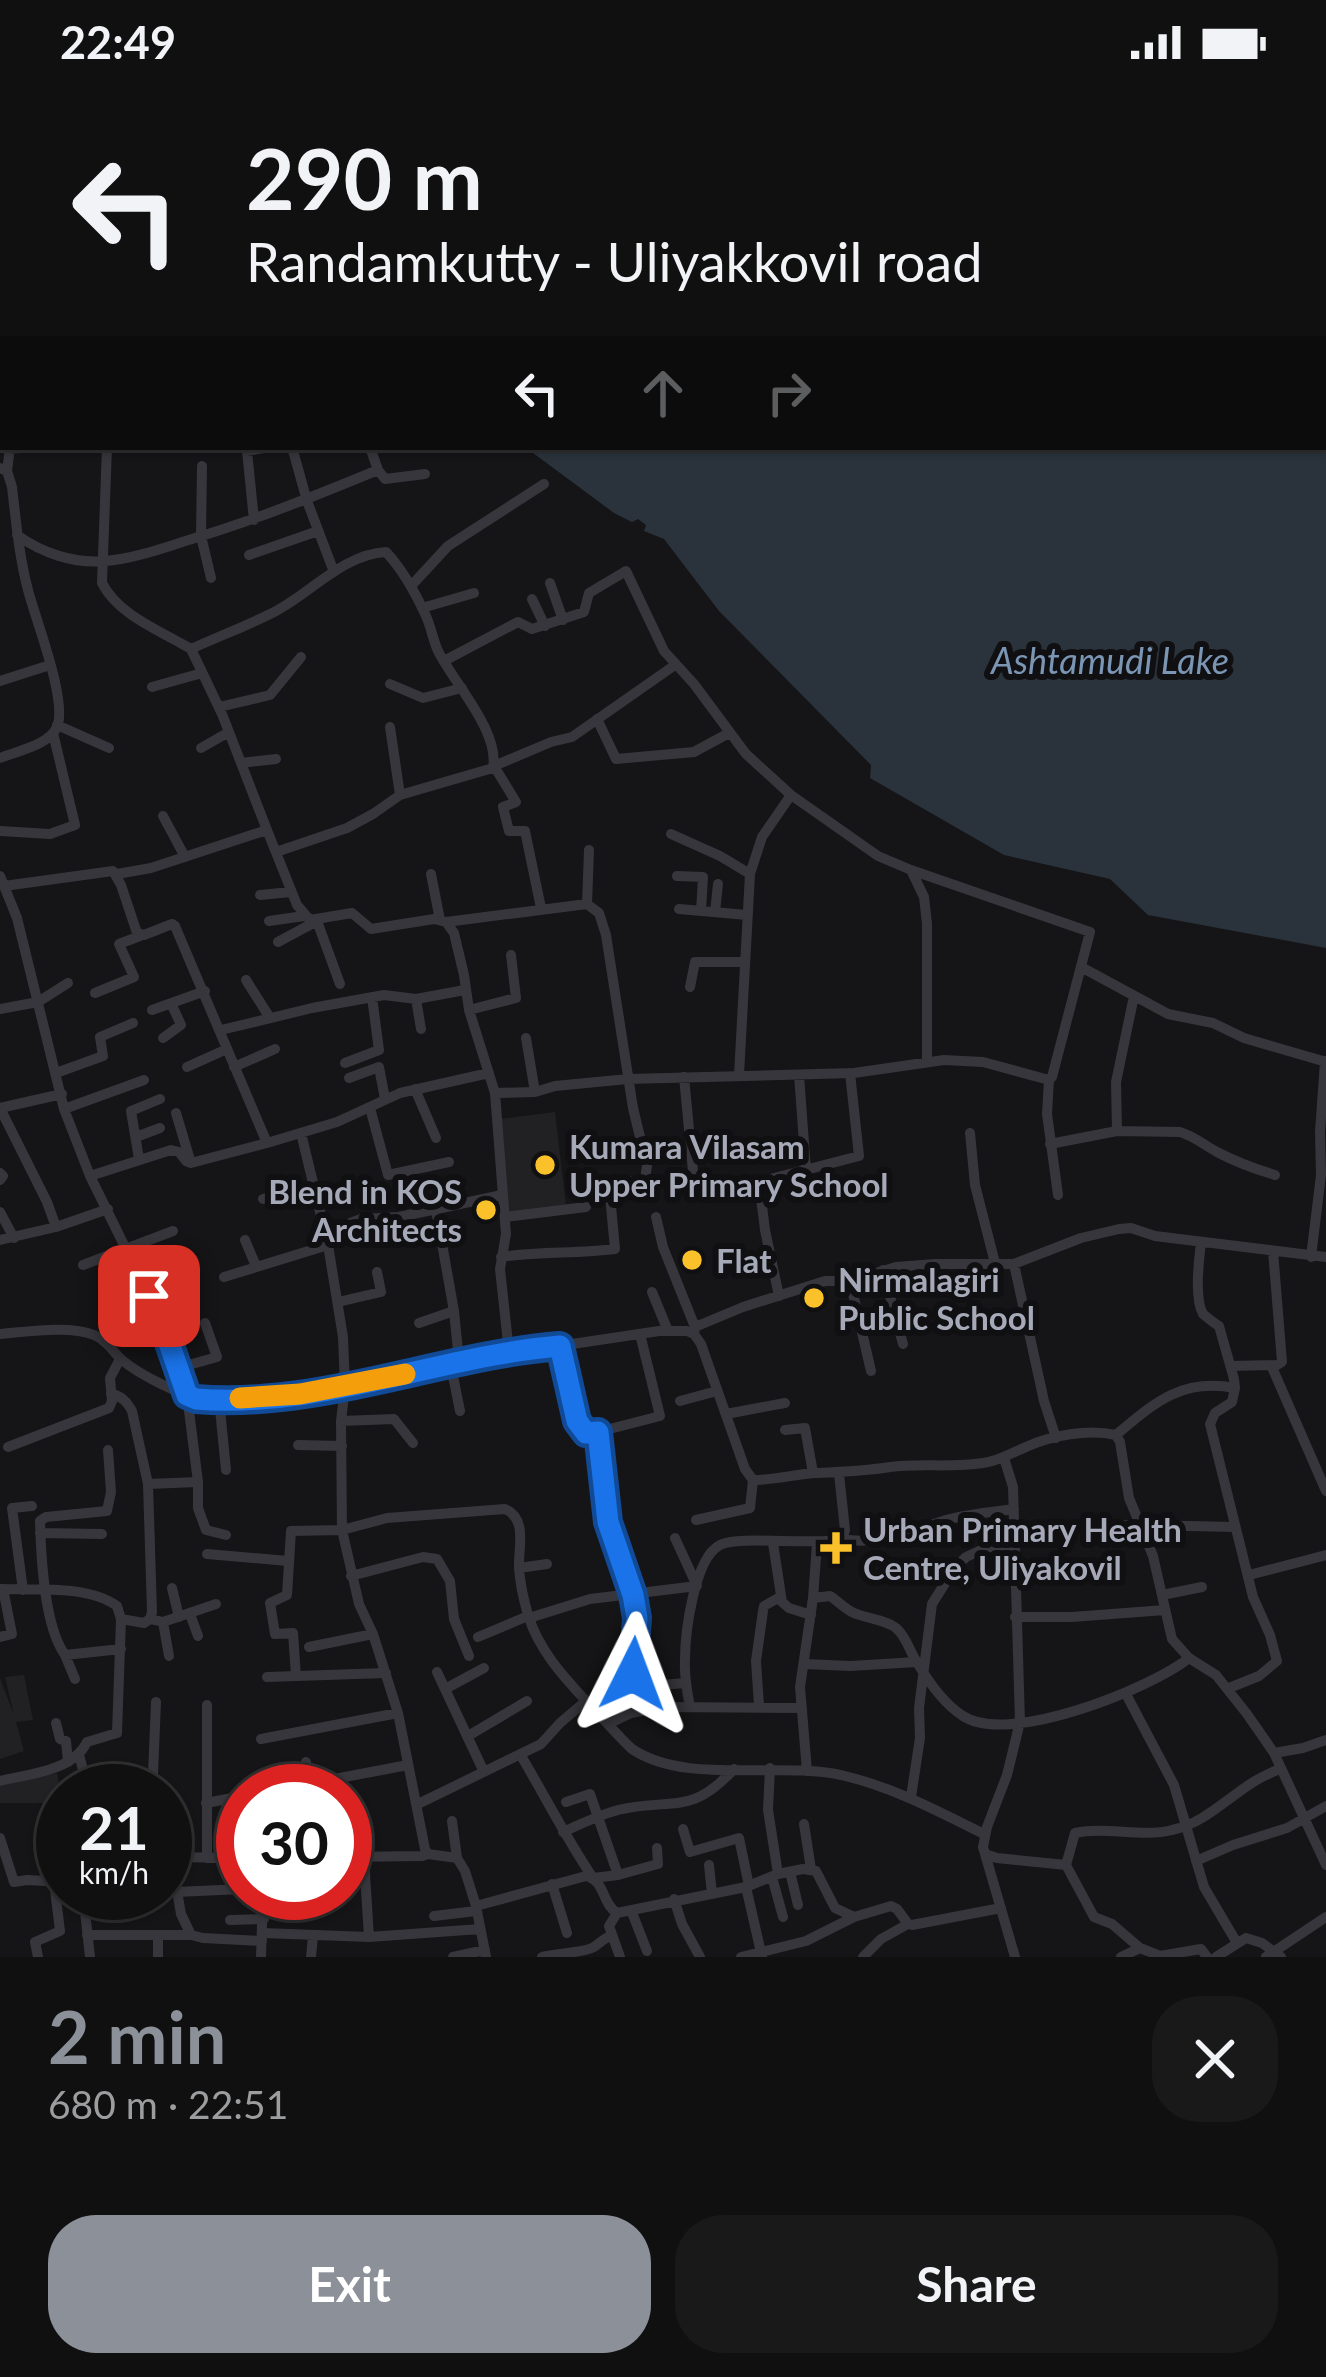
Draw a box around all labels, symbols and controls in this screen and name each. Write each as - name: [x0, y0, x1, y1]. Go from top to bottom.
- text: 22:49: [60, 15, 176, 69]
- text: 290 m: [246, 127, 483, 228]
- icon: left: [48, 132, 204, 288]
- text: Randamkutty - Uliyakkovil road: [246, 229, 982, 294]
- icon: left: [504, 360, 570, 426]
- icon: ahead: [630, 360, 696, 426]
- icon: right: [756, 360, 822, 426]
- water label: Ashtamudi Lake: [989, 638, 1229, 682]
- place label: Kumara Vilasam Upper Primary School: [569, 1126, 889, 1204]
- marker: Kumara Vilasam Upper Primary School: [532, 1152, 558, 1178]
- place label: Blend in KOS Architects: [268, 1171, 462, 1249]
- marker: Blend in KOS Architects: [473, 1197, 499, 1223]
- place label: Flat: [716, 1240, 772, 1280]
- pin: [98, 1245, 200, 1347]
- marker: Flat: [679, 1247, 705, 1273]
- place label: Nirmalagiri Public School: [838, 1259, 1035, 1337]
- icon: arrive: [116, 1263, 182, 1329]
- marker: Nirmalagiri Public School: [801, 1285, 827, 1311]
- place label: Urban Primary Health Centre, Uliyakovil: [863, 1509, 1182, 1587]
- marker: Urban Primary Health Centre, Uliyakovil: [820, 1532, 852, 1564]
- position arrow: [570, 1611, 696, 1737]
- speed limit sign: 30: [216, 1764, 372, 1920]
- text: 21: [79, 1791, 149, 1863]
- text: km/h: [79, 1854, 149, 1890]
- text: 2 min: [48, 1993, 226, 2079]
- button: close: [1152, 1996, 1278, 2122]
- text: 680 m · 22:51: [48, 2081, 288, 2127]
- button: Exit: [48, 2215, 651, 2353]
- button: Share: [675, 2215, 1278, 2353]

